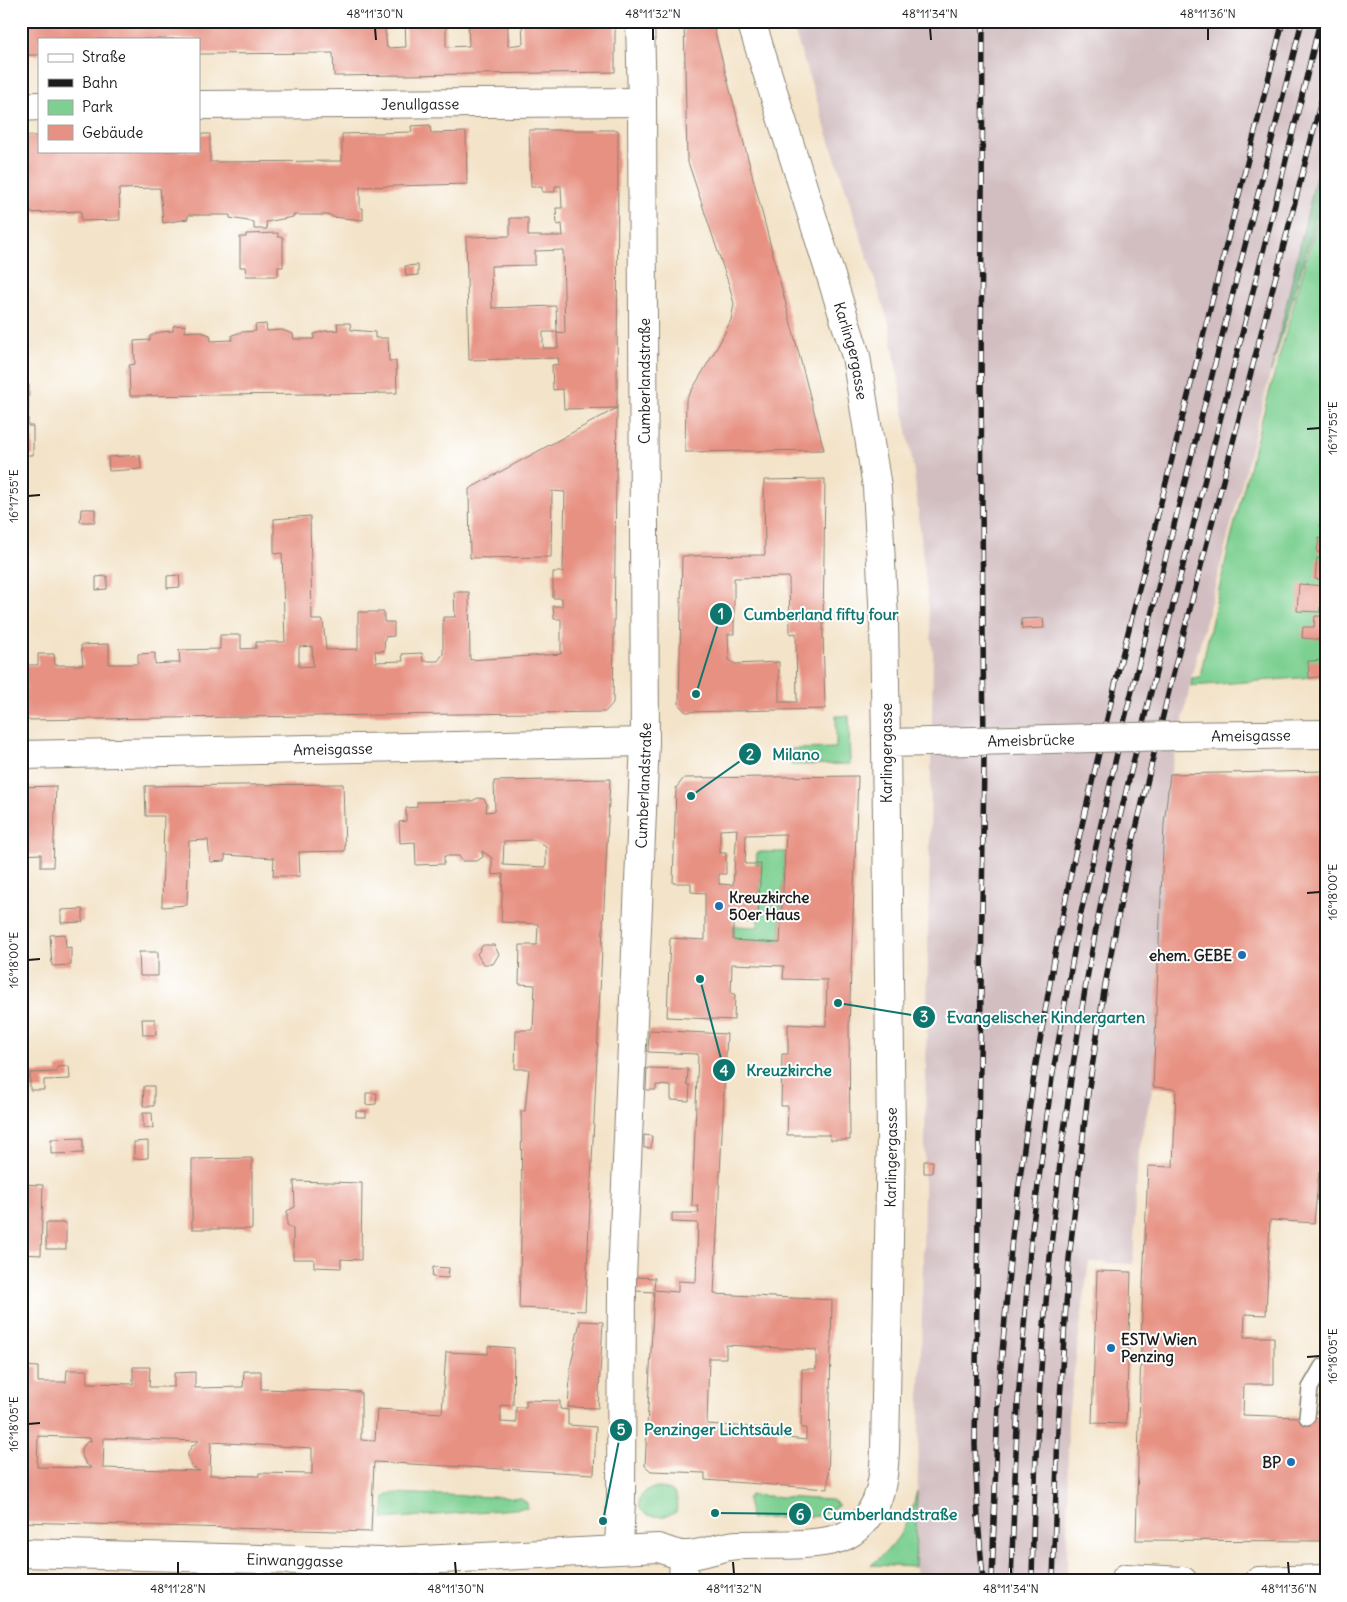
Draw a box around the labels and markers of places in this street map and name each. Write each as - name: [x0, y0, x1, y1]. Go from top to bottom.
- callout: Cumberland fifty four: [708, 598, 908, 629]
- callout: Milano: [737, 739, 830, 770]
- place label: Kreuzkirche 50er Haus: [729, 888, 809, 924]
- marker: Kreuzkirche 50er Haus: [713, 900, 725, 912]
- place label: ehem. GEBE: [1149, 946, 1232, 965]
- marker: ehem. GEBE: [1236, 949, 1248, 961]
- callout: Evangelischer Kindergarten: [912, 1001, 1155, 1032]
- callout: Kreuzkirche: [711, 1055, 842, 1086]
- place label: ESTW Wien Penzing: [1121, 1330, 1197, 1367]
- marker: ESTW Wien Penzing: [1105, 1342, 1117, 1354]
- callout: Penzinger Lichtsäule: [609, 1414, 802, 1445]
- place label: BP: [1262, 1453, 1281, 1472]
- marker: BP: [1285, 1456, 1297, 1468]
- callout: Cumberlandstraße: [788, 1499, 967, 1530]

